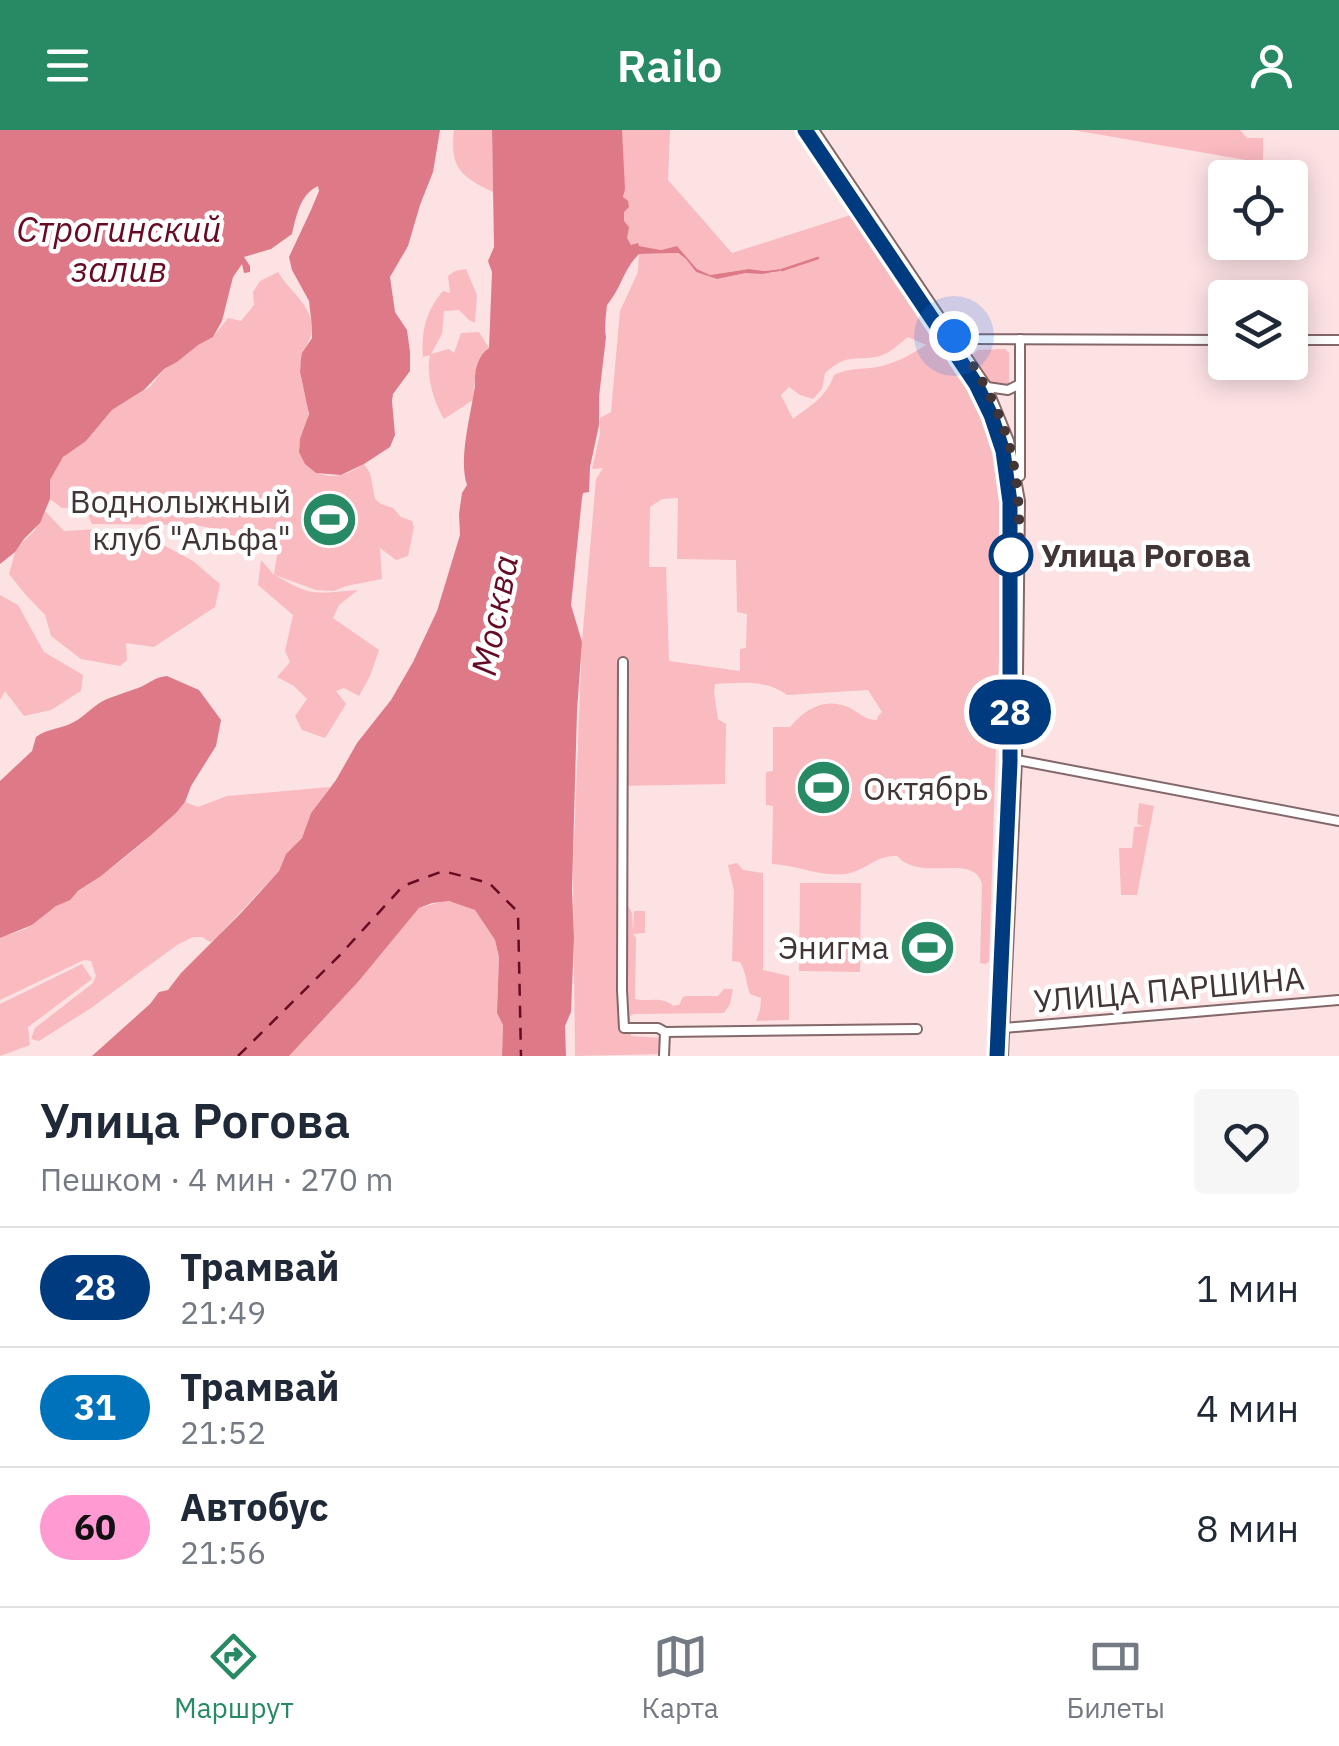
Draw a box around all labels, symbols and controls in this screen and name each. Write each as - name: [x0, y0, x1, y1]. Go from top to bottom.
- text: Railo: [617, 36, 722, 94]
- icon: menu: [40, 38, 95, 93]
- icon: person: [1244, 38, 1299, 93]
- map controls: [1208, 160, 1308, 380]
- button: locate: [1208, 160, 1308, 260]
- water label: Строгинский залив: [17, 206, 221, 292]
- button: layers: [1208, 280, 1308, 380]
- your location: [929, 311, 979, 361]
- place label: Воднолыжный клуб "Альфа": [70, 480, 291, 559]
- sports icon: Воднолыжный клуб "Альфа": [300, 489, 360, 549]
- marker: Улица Рогова: [990, 534, 1032, 576]
- place label: Улица Рогова: [1041, 534, 1251, 576]
- water label: Москва: [460, 551, 528, 679]
- line badge: 28: [965, 680, 1055, 744]
- text: 28: [989, 689, 1031, 735]
- sports icon: Октябрь: [794, 758, 854, 818]
- place label: Октябрь: [863, 767, 988, 809]
- sports icon: Энигма: [898, 917, 958, 977]
- place label: Энигма: [778, 926, 889, 968]
- street label: УЛИЦА ПАРШИНА: [1032, 956, 1306, 1022]
- text: Улица Рогова: [40, 1089, 350, 1151]
- button: heart: [1194, 1089, 1299, 1194]
- text: Пешком · 4 мин · 270 m: [40, 1158, 393, 1200]
- text: Трамвай: [180, 1242, 340, 1291]
- text: 1 мин: [1196, 1263, 1299, 1312]
- text: 28: [74, 1264, 116, 1310]
- text: 21:49: [180, 1291, 266, 1333]
- text: Трамвай: [180, 1362, 340, 1411]
- text: 4 мин: [1196, 1383, 1299, 1432]
- text: 31: [74, 1384, 116, 1430]
- text: 21:52: [180, 1411, 266, 1453]
- text: Автобус: [180, 1482, 329, 1531]
- text: 8 мин: [1196, 1503, 1299, 1552]
- text: 60: [74, 1504, 116, 1550]
- text: 21:56: [180, 1531, 266, 1573]
- tab: Маршрут: [174, 1629, 294, 1726]
- tab: Карта: [642, 1629, 719, 1726]
- tab: Билеты: [1066, 1629, 1165, 1726]

